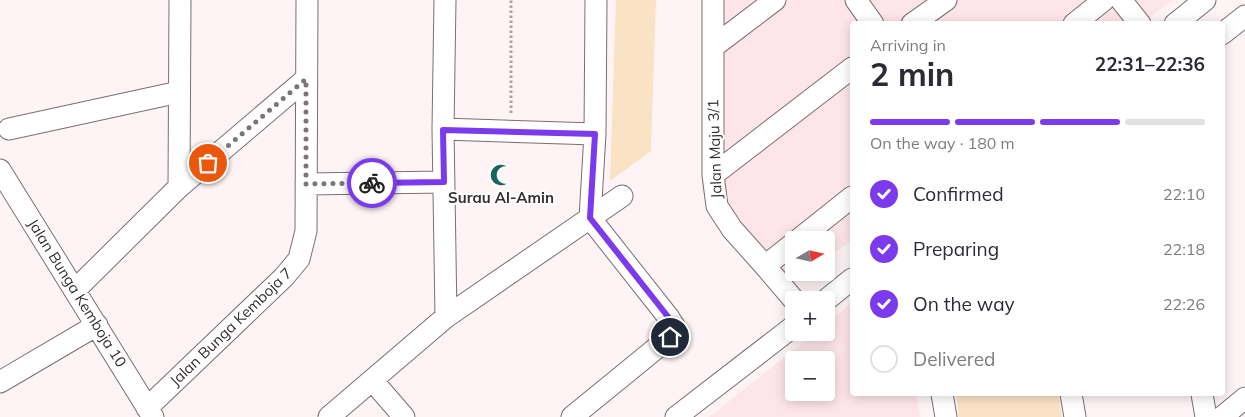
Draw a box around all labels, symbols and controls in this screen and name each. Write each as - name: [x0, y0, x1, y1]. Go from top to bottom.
- text: Arriving in: [870, 35, 946, 55]
- text: 22:31–22:36: [1095, 52, 1205, 76]
- text: 2 min: [870, 54, 954, 94]
- street label: Jalan Maju 3/1: [703, 99, 726, 199]
- text: On the way · 180 m: [870, 133, 1015, 153]
- pin: [187, 142, 229, 184]
- icon: bag: [194, 149, 222, 177]
- courier: [347, 158, 397, 208]
- mosque icon: Surau Al-Amin: [488, 162, 514, 188]
- icon: bike: [358, 169, 386, 197]
- icon: check: [870, 180, 898, 208]
- text: Confirmed: [913, 182, 1004, 206]
- text: 22:10: [1163, 184, 1205, 204]
- place label: Surau Al-Amin: [448, 188, 554, 207]
- street label: Jalan Bunga Kemboja 10: [24, 215, 131, 371]
- north arrow: [785, 231, 835, 281]
- map controls: [785, 231, 835, 401]
- icon: check: [870, 235, 898, 263]
- text: Preparing: [913, 237, 999, 261]
- text: 22:18: [1163, 239, 1205, 259]
- street label: Jalan Bunga Kemboja 7: [166, 263, 296, 390]
- icon: check: [870, 290, 898, 318]
- button: +: [785, 291, 835, 341]
- text: On the way: [913, 292, 1015, 316]
- text: 22:26: [1163, 294, 1205, 314]
- pin: [649, 316, 691, 358]
- icon: home: [656, 323, 684, 351]
- text: Delivered: [913, 347, 995, 371]
- button: −: [785, 351, 835, 401]

